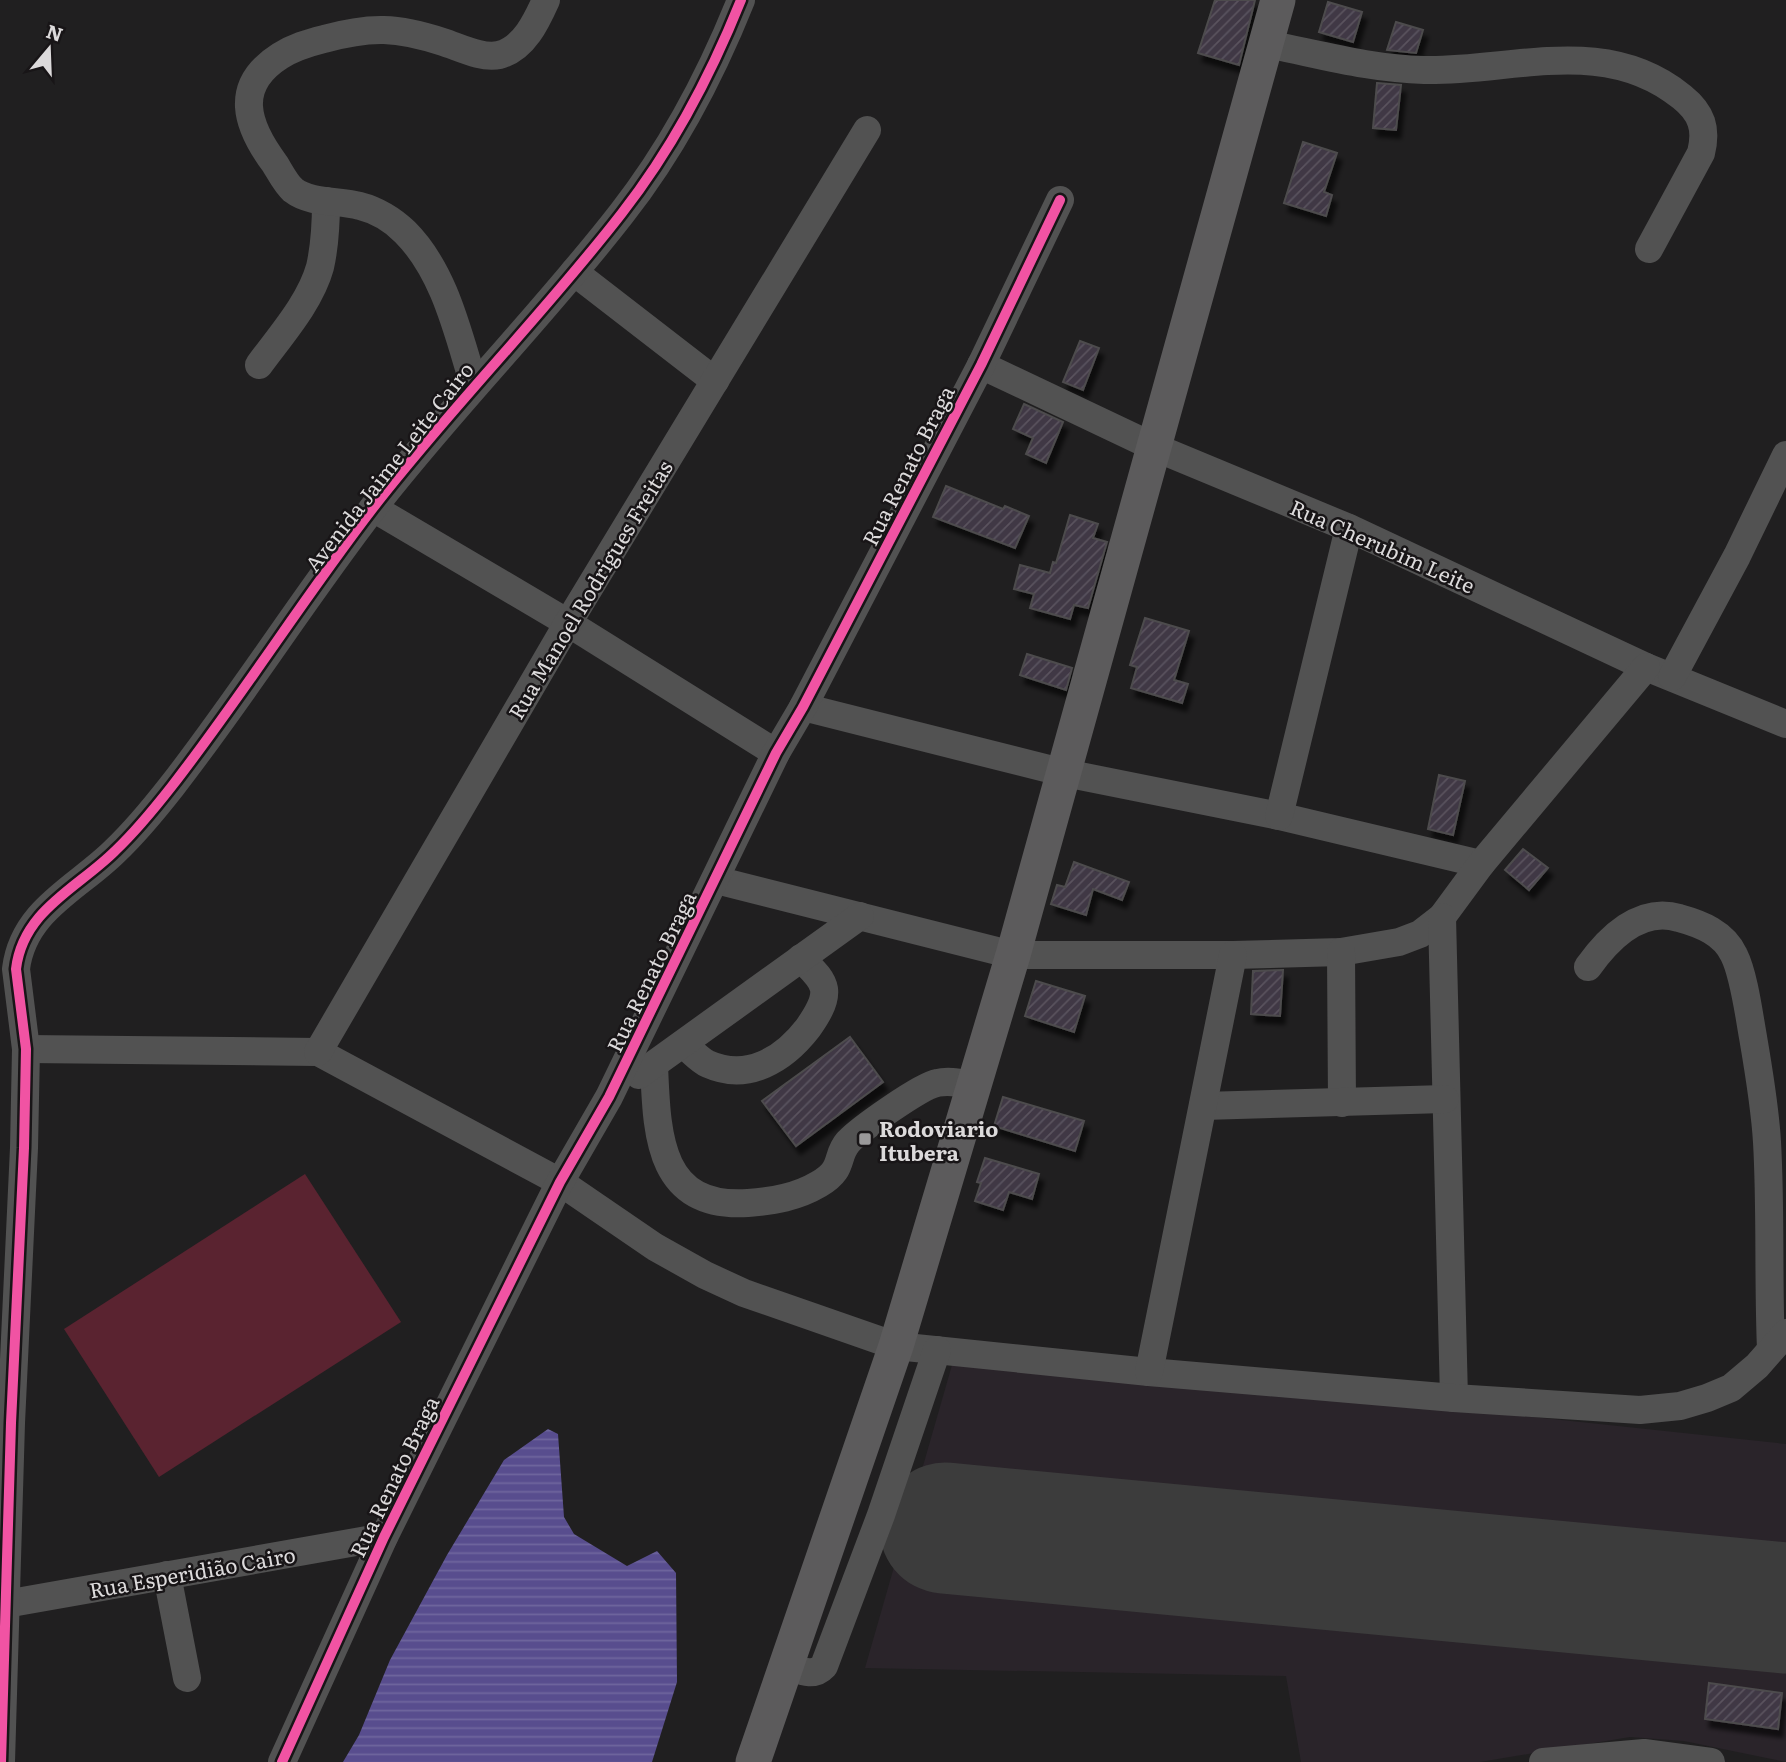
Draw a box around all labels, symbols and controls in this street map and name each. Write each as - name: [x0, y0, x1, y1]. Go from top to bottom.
- north arrow: [14, 14, 84, 84]
- text: N: [43, 16, 67, 48]
- street label: Avenida Jaime Leite Cairo: [296, 354, 480, 578]
- street label: Rua Renato Braga: [853, 379, 961, 550]
- street label: Rua Manoel Rodrigues Freitas: [499, 454, 679, 724]
- street label: Rua Cherubim Leite: [1286, 490, 1480, 600]
- street label: Rua Renato Braga: [598, 885, 703, 1057]
- place label: Rodoviario Itubera: [879, 1112, 998, 1167]
- marker: Rodoviario Itubera: [857, 1131, 873, 1147]
- street label: Rua Renato Braga: [341, 1390, 446, 1562]
- street label: Rua Esperidião Cairo: [86, 1538, 298, 1604]

